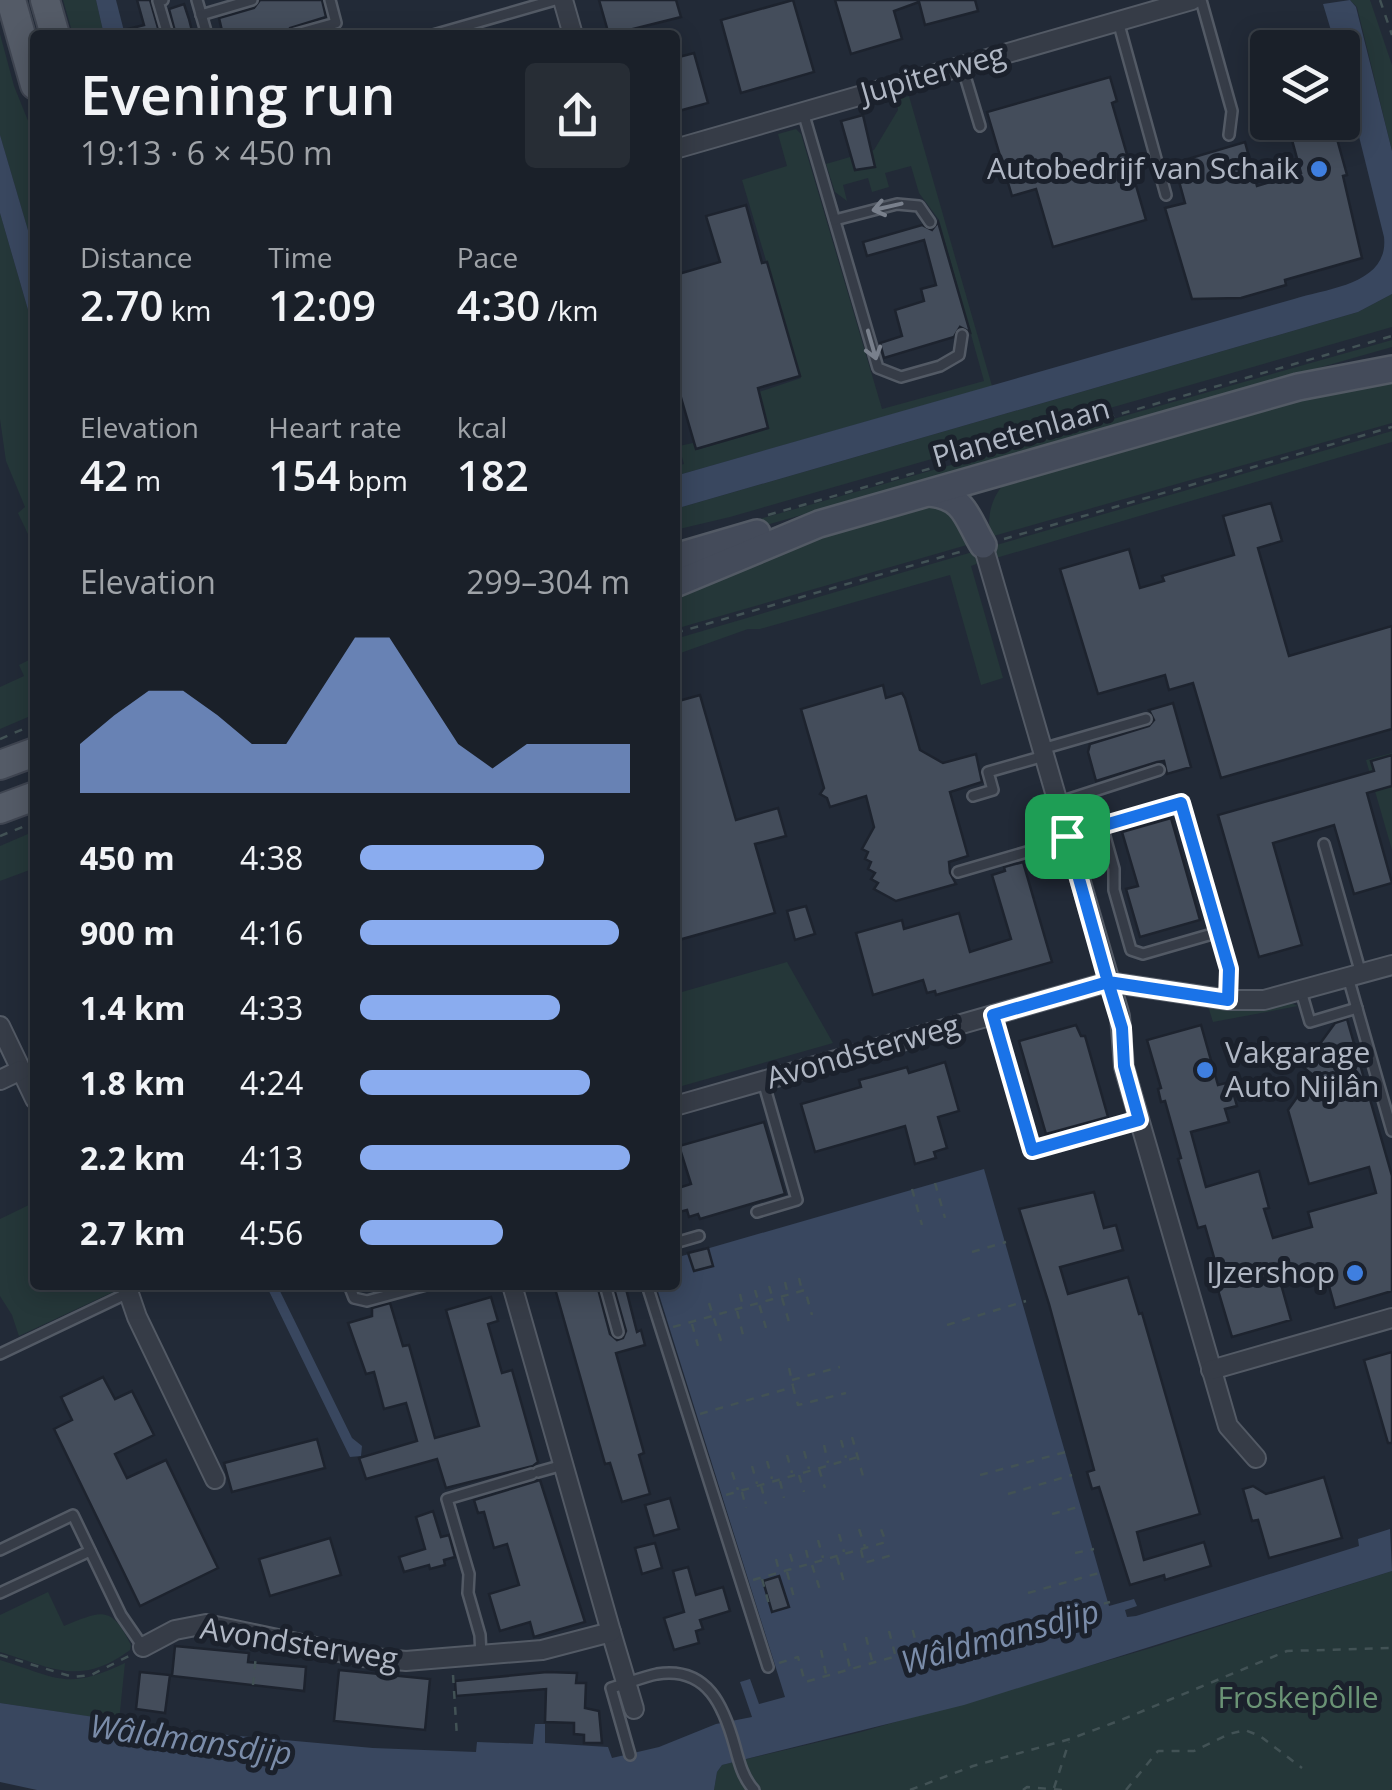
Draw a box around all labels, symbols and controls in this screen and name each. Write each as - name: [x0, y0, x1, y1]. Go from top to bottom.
- map controls: [1250, 30, 1360, 140]
- button: layers: [1250, 30, 1360, 140]
- street label: Jupiterweg: [853, 32, 1010, 114]
- text: Evening run: [80, 56, 395, 131]
- button: share: [525, 63, 630, 168]
- text: 19:13 · 6 × 450 m: [80, 131, 333, 174]
- place label: Autobedrijf van Schaik: [987, 147, 1299, 188]
- marker: Autobedrijf van Schaik: [1308, 158, 1330, 180]
- one-way arrow: [872, 199, 904, 217]
- text: Distance: [80, 238, 193, 276]
- text: Time: [268, 238, 332, 276]
- text: Pace: [457, 238, 518, 276]
- text: 2.70: [80, 276, 164, 333]
- text: 12:09: [268, 276, 376, 333]
- text: 4:30: [457, 276, 540, 333]
- text: km: [164, 291, 211, 329]
- text: /km: [540, 291, 598, 329]
- one-way arrow: [863, 328, 882, 360]
- street label: Planetenlaan: [927, 387, 1114, 476]
- text: Elevation: [80, 408, 199, 446]
- text: Heart rate: [268, 408, 402, 446]
- text: kcal: [457, 408, 507, 446]
- text: 42: [80, 446, 128, 503]
- text: 154: [268, 446, 340, 503]
- text: 182: [457, 446, 529, 503]
- text: m: [128, 461, 161, 499]
- text: bpm: [340, 461, 408, 499]
- text: Elevation: [80, 560, 216, 603]
- text: 299–304 m: [466, 560, 630, 603]
- pin: [1025, 794, 1110, 879]
- icon: arrive: [1040, 809, 1095, 864]
- text: 450 m: [80, 836, 175, 879]
- text: 4:38: [240, 836, 303, 879]
- text: 900 m: [80, 911, 175, 954]
- text: 4:16: [240, 911, 303, 954]
- text: 1.4 km: [80, 986, 185, 1029]
- text: 4:33: [240, 986, 303, 1029]
- street label: Avondsterweg: [761, 1003, 964, 1098]
- place label: Vakgarage Auto Nijlân: [1225, 1031, 1379, 1106]
- marker: Vakgarage Auto Nijlân: [1194, 1059, 1216, 1081]
- text: 1.8 km: [80, 1061, 185, 1104]
- text: 4:24: [240, 1061, 303, 1104]
- text: 2.2 km: [80, 1136, 185, 1179]
- text: 4:13: [240, 1136, 303, 1179]
- text: 2.7 km: [80, 1211, 185, 1254]
- text: 4:56: [240, 1211, 303, 1254]
- place label: IJzershop: [1206, 1251, 1335, 1292]
- marker: IJzershop: [1344, 1262, 1366, 1284]
- water label: Wâldmansdjip: [896, 1588, 1103, 1683]
- street label: Avondsterweg: [198, 1607, 401, 1678]
- park label: Froskepôlle: [1217, 1676, 1379, 1717]
- water label: Wâldmansdjip: [88, 1703, 295, 1774]

